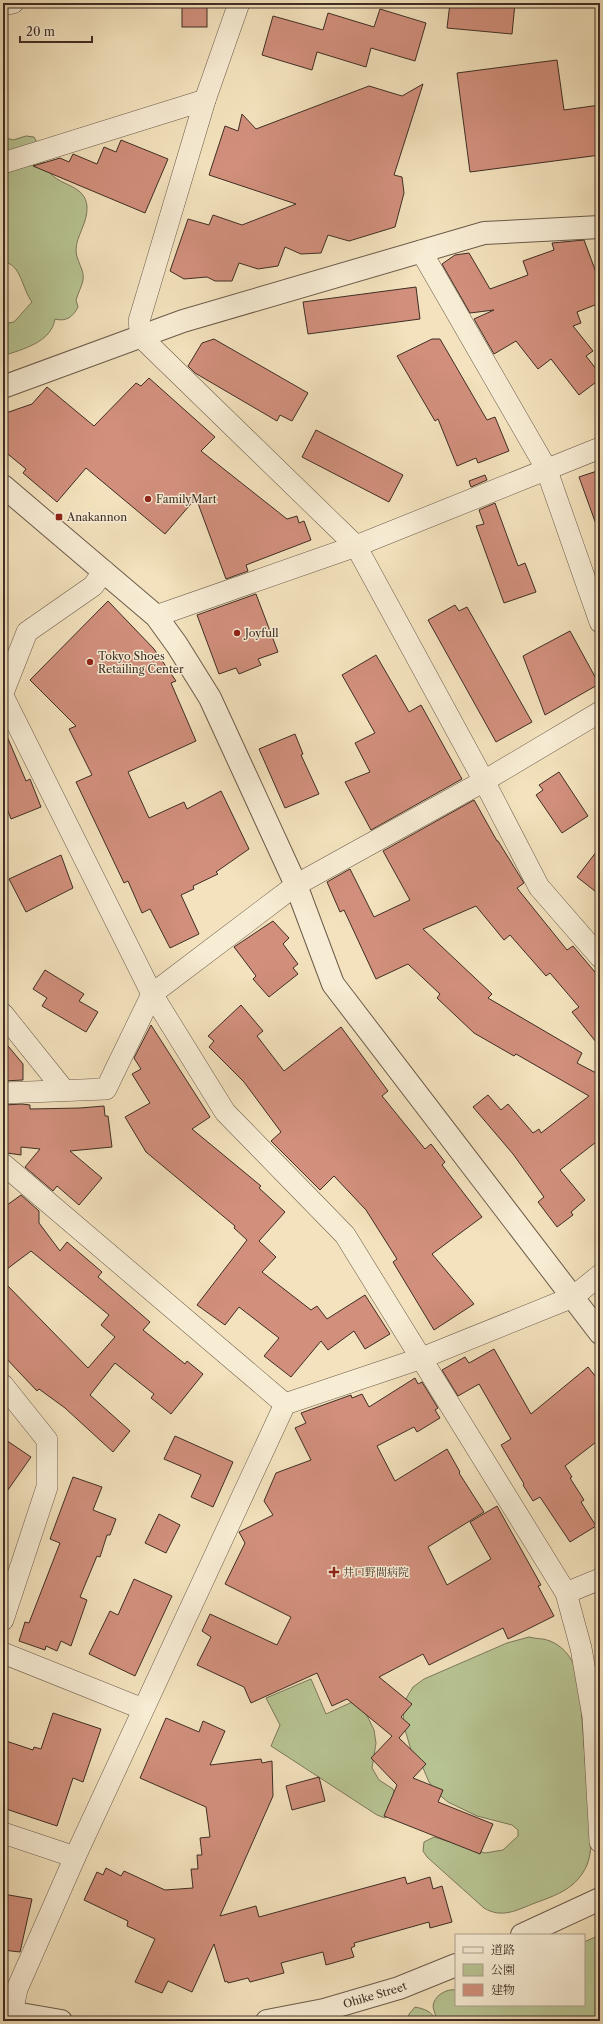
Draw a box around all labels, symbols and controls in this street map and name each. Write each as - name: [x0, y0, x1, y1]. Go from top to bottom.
- scale bar: [20, 18, 92, 44]
- text: 20 m: [26, 24, 55, 39]
- place label: FamilyMart: [156, 492, 217, 506]
- marker: FamilyMart: [143, 494, 153, 504]
- place label: Anakannon: [66, 510, 127, 524]
- marker: Anakannon: [54, 512, 64, 522]
- place label: Joyfull: [243, 626, 279, 640]
- marker: Joyfull: [232, 628, 242, 638]
- place label: Tokyo Shoes Retailing Center: [98, 649, 184, 676]
- marker: Tokyo Shoes Retailing Center: [85, 657, 95, 667]
- place label: 井口野間病院: [343, 1565, 409, 1579]
- marker: 井口野間病院: [328, 1566, 340, 1578]
- legend: [455, 1934, 585, 2006]
- text: 道路: [491, 1942, 515, 1957]
- text: 公園: [491, 1962, 515, 1977]
- street label: Ohike Street: [341, 1979, 409, 2011]
- text: 建物: [491, 1982, 515, 1997]

